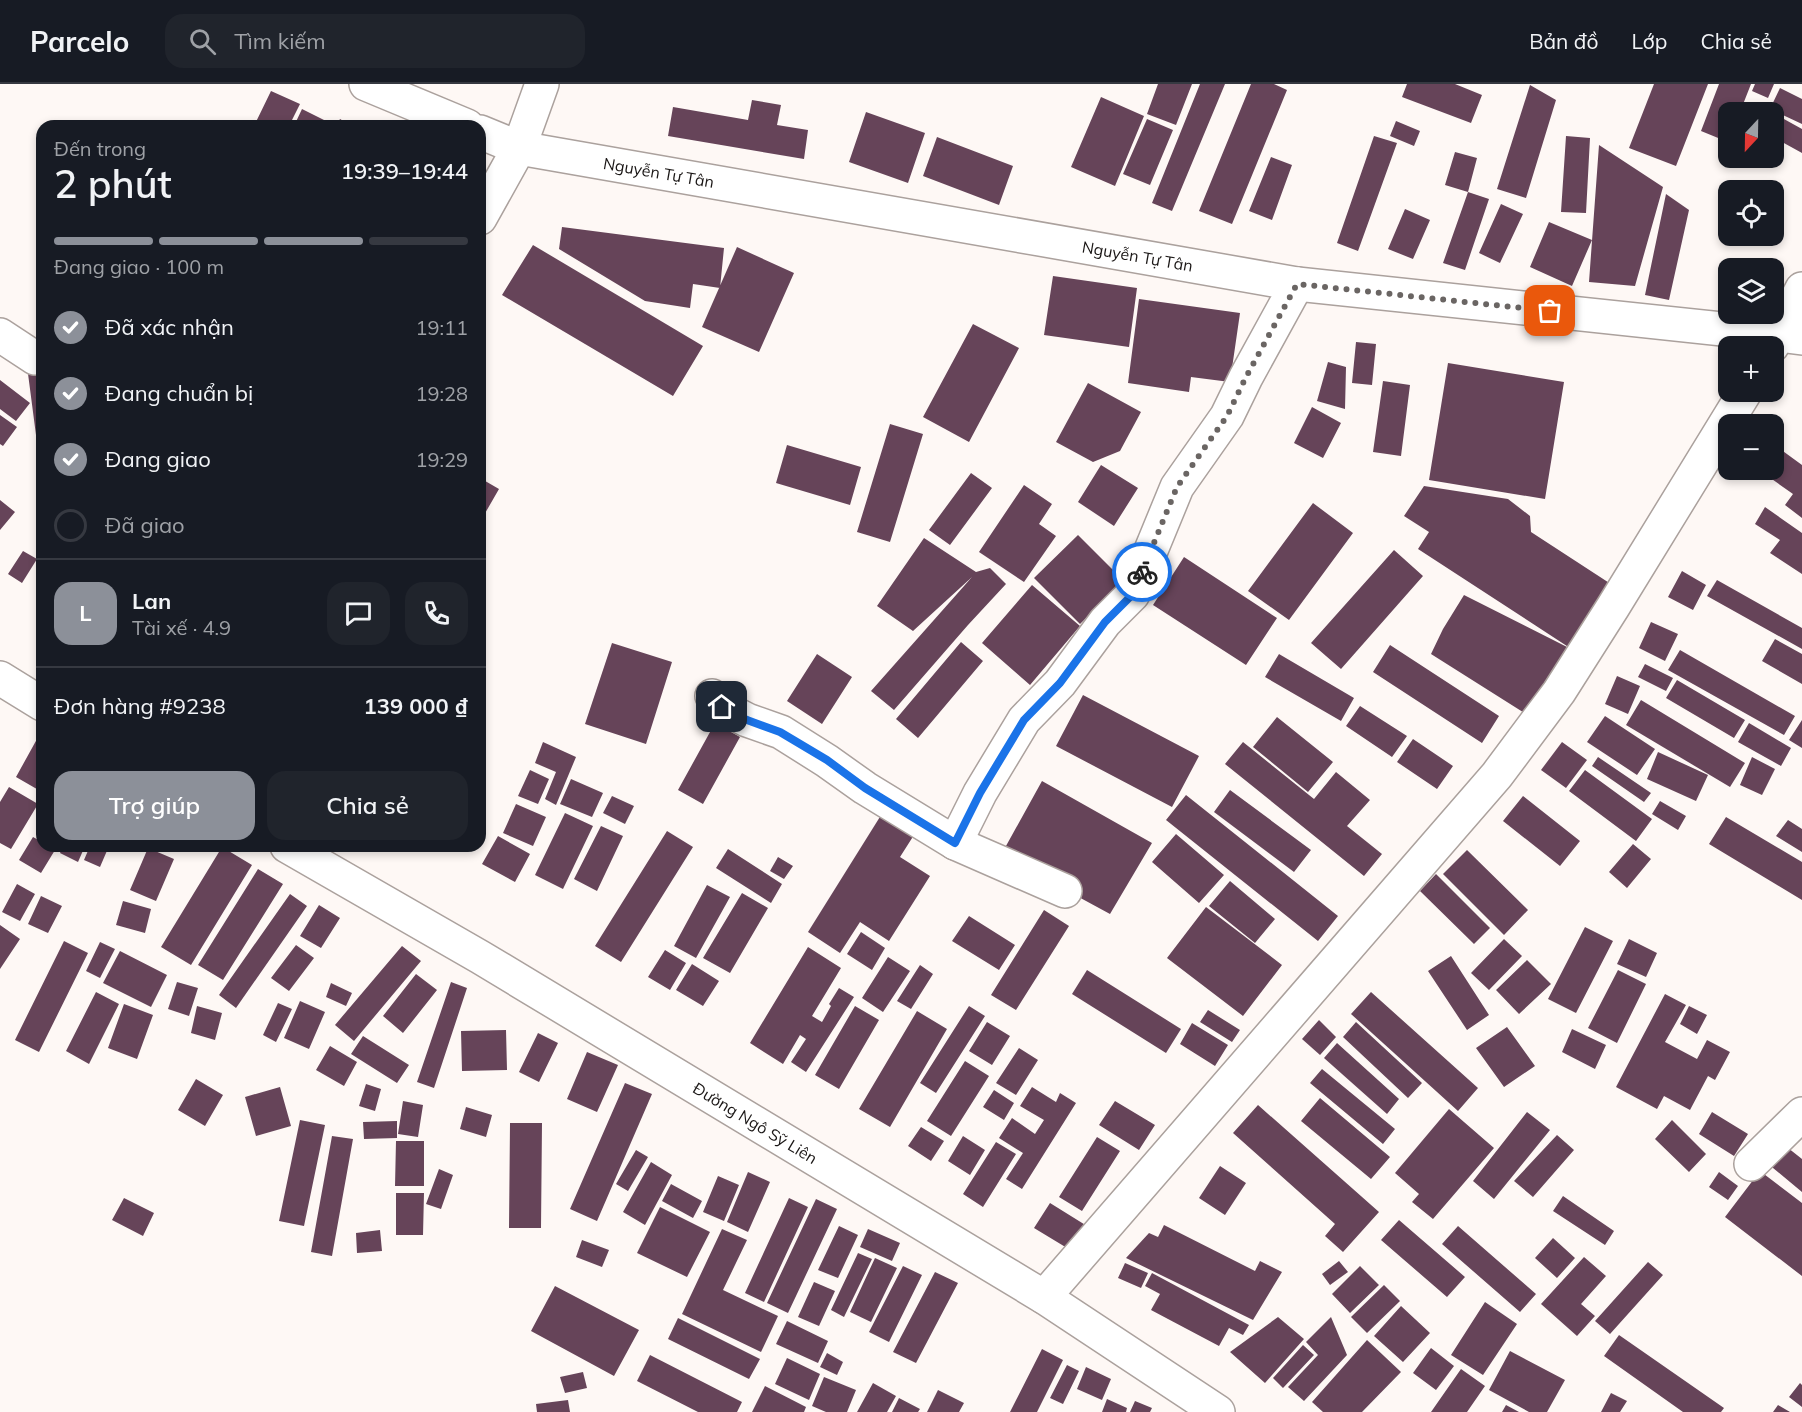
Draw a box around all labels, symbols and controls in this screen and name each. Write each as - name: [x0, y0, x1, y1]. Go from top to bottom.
- search box: [165, 14, 585, 68]
- text: Parcelo: [30, 24, 129, 59]
- icon: search: [186, 25, 219, 58]
- text: Tìm kiếm: [234, 27, 326, 55]
- text: Bản đồ: [1529, 28, 1598, 54]
- text: Lớp: [1631, 28, 1667, 54]
- text: Chia sẻ: [1700, 28, 1772, 54]
- north arrow: [1718, 102, 1784, 168]
- map controls: [1718, 102, 1784, 480]
- text: Đến trong: [54, 136, 146, 161]
- street label: Nguyễn Tự Tân: [602, 153, 716, 192]
- text: 19:39–19:44: [341, 157, 468, 185]
- text: 2 phút: [54, 159, 172, 208]
- button: locate: [1718, 180, 1784, 246]
- street label: Nguyễn Tự Tân: [1081, 237, 1194, 276]
- text: Đang giao · 100 m: [54, 254, 224, 279]
- button: layers: [1718, 258, 1784, 324]
- pin: [1524, 285, 1575, 336]
- icon: bag: [1533, 294, 1566, 327]
- icon: check: [54, 311, 87, 344]
- text: Đã xác nhận: [105, 313, 234, 341]
- text: 19:11: [415, 315, 468, 340]
- button: +: [1718, 336, 1784, 402]
- icon: check: [54, 377, 87, 410]
- text: Đang chuẩn bị: [105, 379, 253, 407]
- text: 19:28: [415, 381, 468, 406]
- button: −: [1718, 414, 1784, 480]
- icon: check: [54, 443, 87, 476]
- text: Đang giao: [105, 445, 211, 473]
- text: 19:29: [415, 447, 468, 472]
- text: Đã giao: [105, 511, 185, 539]
- courier: [1112, 542, 1172, 602]
- icon: bike: [1126, 556, 1159, 589]
- button: chat: [327, 582, 390, 645]
- button: phone: [405, 582, 468, 645]
- text: Lan: [132, 587, 171, 615]
- text: L: [79, 599, 92, 627]
- text: Tài xế · 4.9: [132, 615, 231, 640]
- pin: [696, 681, 747, 732]
- icon: home: [705, 690, 738, 723]
- text: Đơn hàng #9238: [54, 692, 226, 720]
- text: 139 000 ₫: [364, 692, 468, 720]
- button: Trợ giúp: [54, 771, 255, 840]
- button: Chia sẻ: [267, 771, 468, 840]
- street label: Đường Ngô Sỹ Liên: [689, 1078, 821, 1168]

